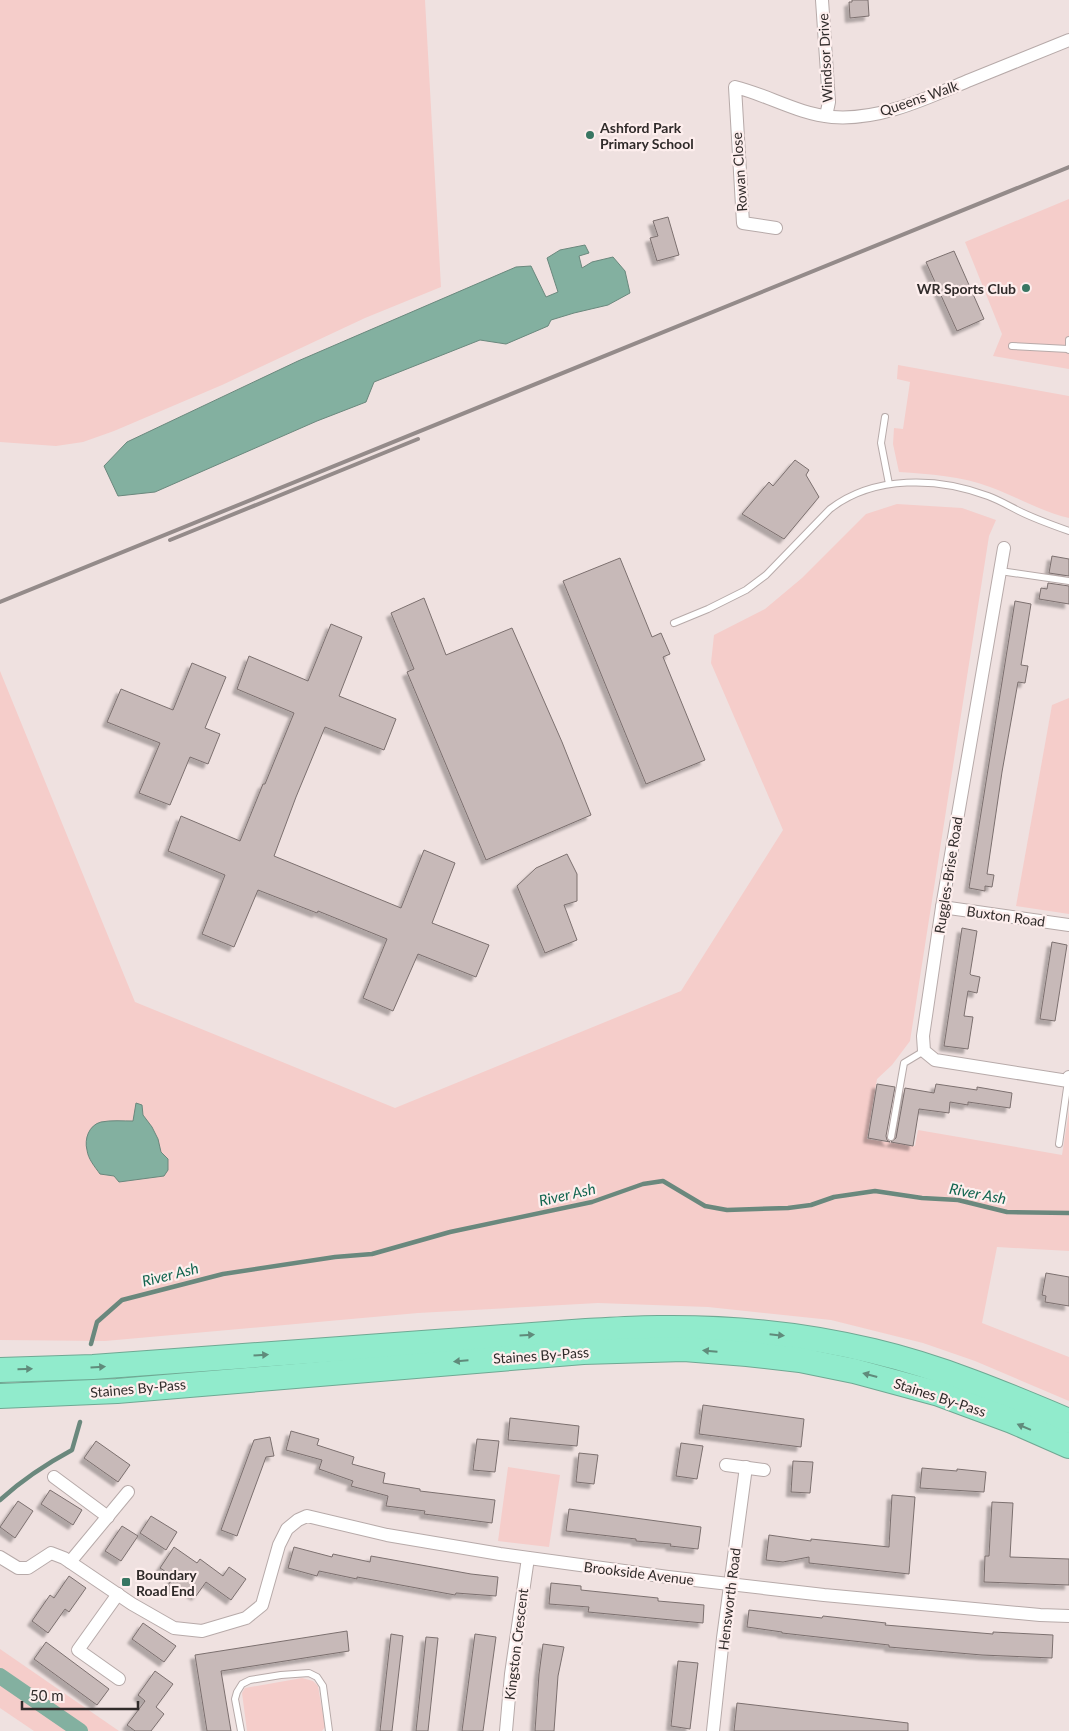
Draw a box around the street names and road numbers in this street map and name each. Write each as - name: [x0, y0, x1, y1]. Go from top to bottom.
- street label: Windsor Drive: [814, 13, 836, 103]
- street label: Queens Walk: [877, 76, 961, 119]
- street label: Rowan Close: [728, 132, 750, 212]
- street label: Ruggles-Brise Road: [930, 815, 966, 935]
- street label: Buxton Road: [966, 902, 1046, 930]
- street label: Staines By-Pass: [493, 1343, 589, 1367]
- street label: Staines By-Pass: [892, 1374, 988, 1420]
- street label: Staines By-Pass: [89, 1375, 187, 1401]
- street label: Hensworth Road: [714, 1547, 744, 1651]
- street label: Brookside Avenue: [583, 1558, 695, 1588]
- street label: Kingston Crescent: [501, 1587, 531, 1701]

